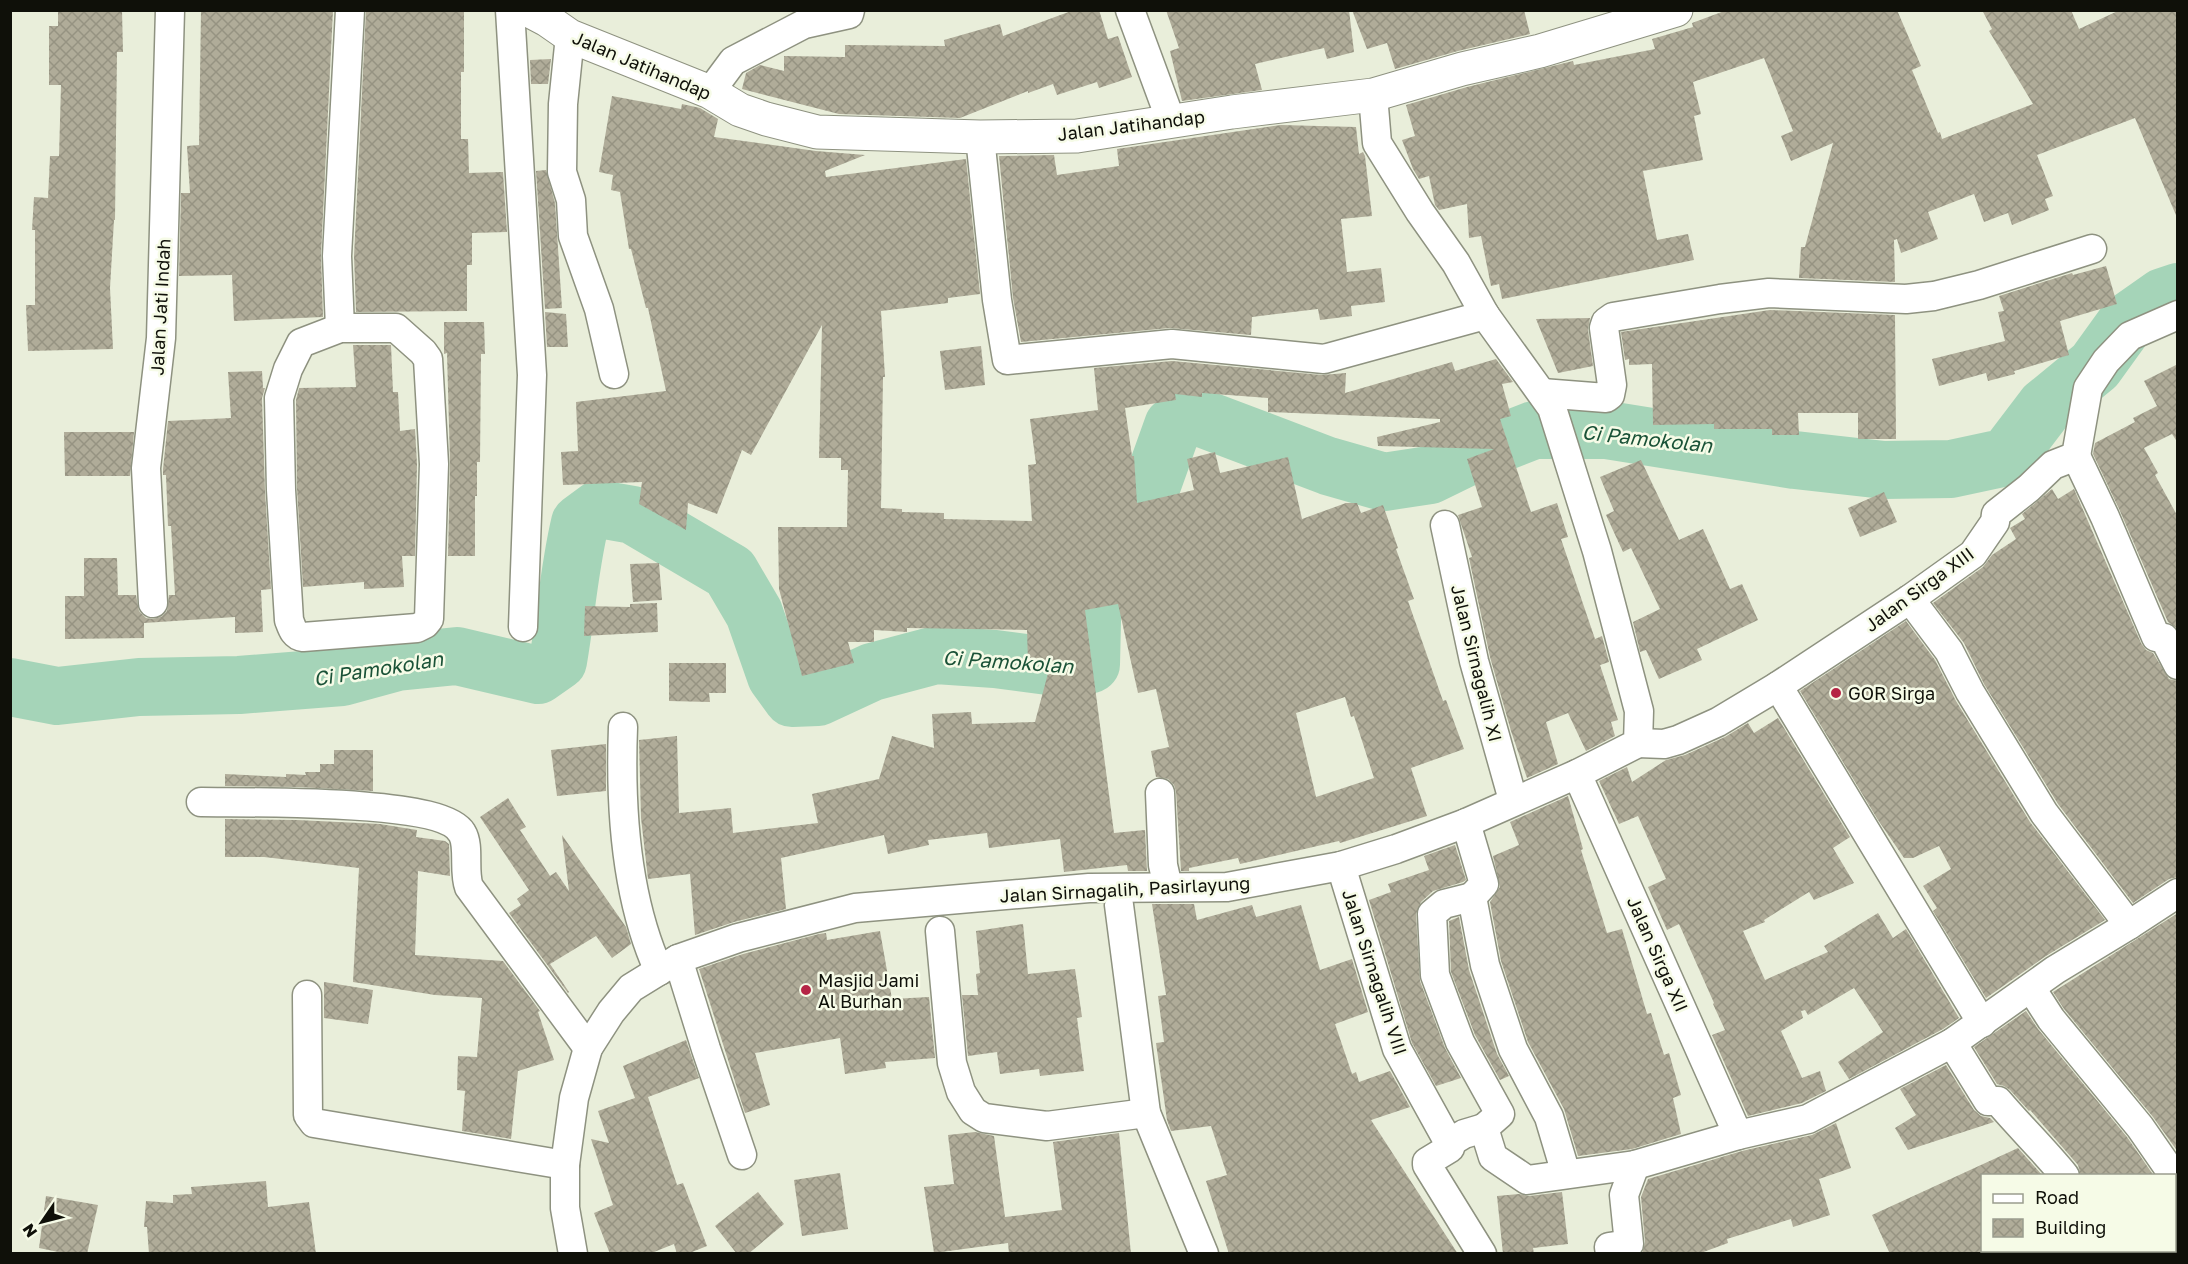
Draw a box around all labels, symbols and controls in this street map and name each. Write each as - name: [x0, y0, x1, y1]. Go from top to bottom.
- street label: Jalan Jatihandap: [569, 26, 715, 104]
- street label: Jalan Jatihandap: [1056, 105, 1206, 145]
- street label: Jalan Jati Indah: [145, 238, 175, 376]
- water label: Ci Pamokolan: [1581, 419, 1714, 457]
- street label: Jalan Sirga XIII: [1860, 542, 1978, 636]
- street label: Jalan Sirnagalih XI: [1447, 582, 1507, 744]
- water label: Ci Pamokolan: [942, 644, 1075, 678]
- water label: Ci Pamokolan: [312, 646, 445, 690]
- place label: GOR Sirga: [1848, 682, 1935, 704]
- marker: GOR Sirga: [1829, 686, 1843, 700]
- street label: Jalan Sirnagalih, Pasirlayung: [999, 871, 1251, 907]
- street label: Jalan Sirnagalih VIII: [1338, 886, 1412, 1058]
- street label: Jalan Sirga XII: [1623, 893, 1693, 1015]
- place label: Masjid Jami Al Burhan: [818, 969, 919, 1012]
- marker: Masjid Jami Al Burhan: [799, 983, 813, 997]
- legend: [1981, 1174, 2176, 1252]
- text: Road: [2035, 1186, 2079, 1208]
- north arrow: [12, 1192, 72, 1252]
- text: Building: [2035, 1216, 2106, 1238]
- text: N: [18, 1220, 41, 1241]

